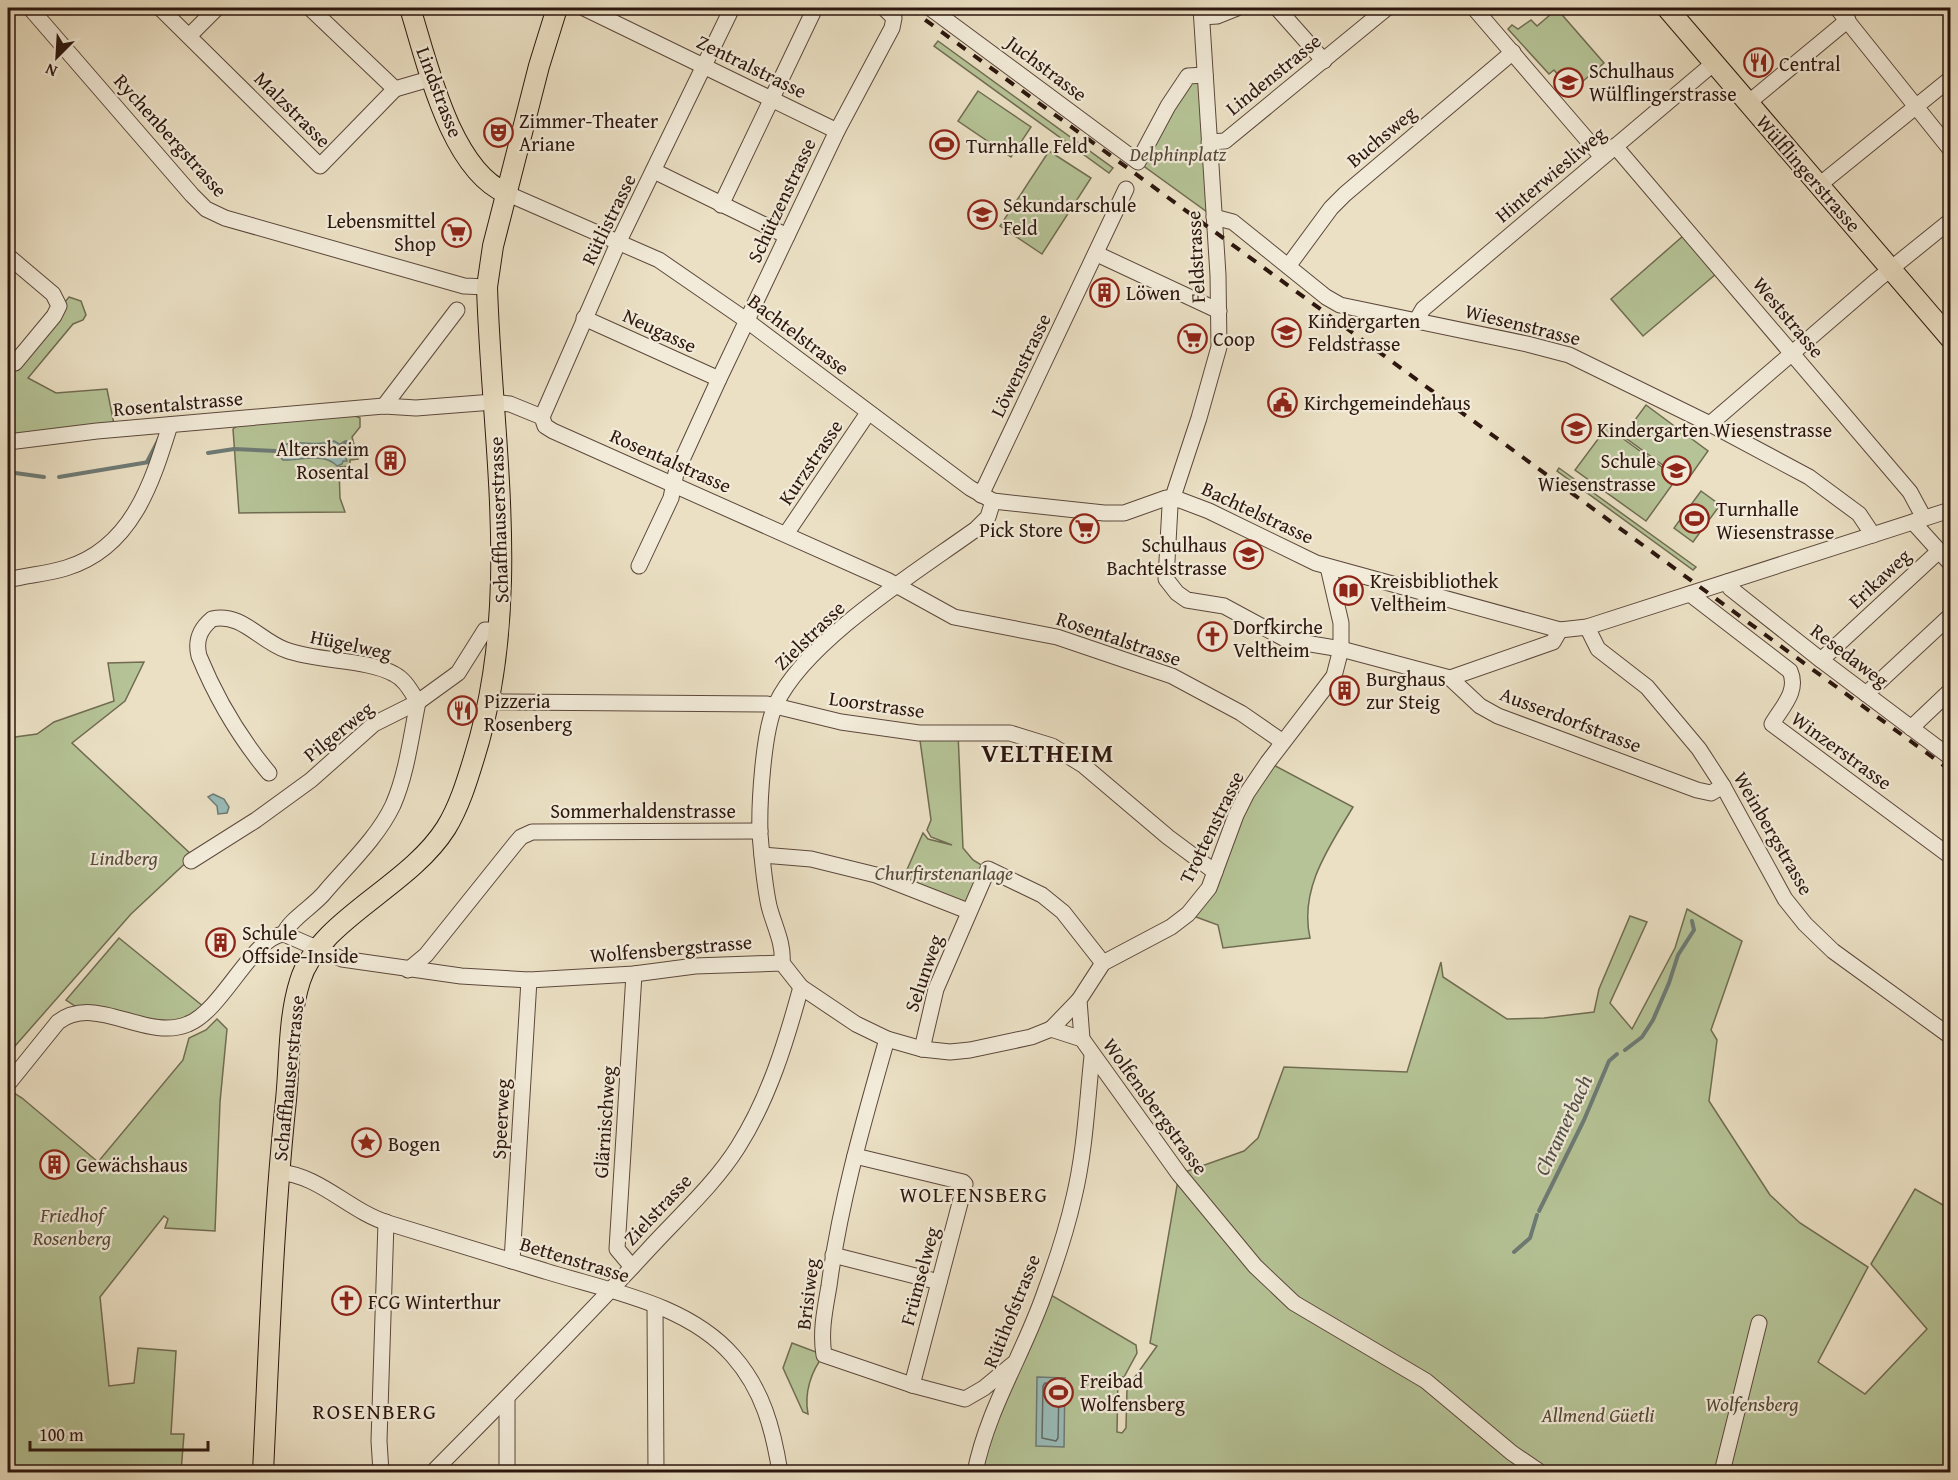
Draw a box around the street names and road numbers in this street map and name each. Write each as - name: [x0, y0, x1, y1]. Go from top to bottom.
- street label: Juchstrasse: [998, 26, 1094, 108]
- street label: Lindenstrasse: [1219, 26, 1327, 122]
- street label: Zentralstrasse: [692, 27, 812, 105]
- street label: Lindstrasse: [409, 42, 471, 142]
- street label: Malzstrasse: [248, 64, 338, 154]
- street label: Rychenbergstrasse: [108, 67, 234, 203]
- street label: Buchsweg: [1340, 98, 1422, 174]
- street label: Wülflingerstrasse: [1750, 108, 1868, 238]
- street label: Hinterwiesliweg: [1488, 119, 1612, 229]
- street label: Schützenstrasse: [739, 133, 823, 267]
- street label: Rütlistrasse: [573, 168, 643, 270]
- street label: Feldstrasse: [1178, 210, 1212, 304]
- street label: Weststrasse: [1746, 270, 1832, 364]
- street label: Bachtelstrasse: [742, 286, 856, 382]
- street label: Wiesenstrasse: [1462, 296, 1584, 352]
- street label: Neugasse: [619, 300, 701, 360]
- street label: Löwenstrasse: [982, 308, 1058, 422]
- street label: Rosentalstrasse: [112, 383, 244, 423]
- street label: Kurzstrasse: [771, 414, 849, 510]
- street label: Rosentalstrasse: [606, 420, 736, 500]
- street label: Schaffhauserstrasse: [481, 436, 515, 604]
- street label: Bachtelstrasse: [1197, 473, 1319, 551]
- street label: Erikaweg: [1841, 541, 1917, 615]
- street label: Zielstrasse: [767, 594, 851, 676]
- street label: Rosentalstrasse: [1053, 603, 1185, 673]
- street label: Resedaweg: [1805, 616, 1895, 694]
- street label: Hügelweg: [308, 621, 394, 667]
- street label: Ausserdorfstrasse: [1496, 679, 1646, 759]
- street label: Loorstrasse: [827, 683, 927, 725]
- street label: Pilgerweg: [297, 694, 379, 768]
- street label: Winzerstrasse: [1786, 704, 1898, 796]
- street label: Trottenstrasse: [1171, 766, 1251, 888]
- street label: Weinbergstrasse: [1727, 766, 1821, 900]
- street label: Sommerhaldenstrasse: [550, 796, 736, 825]
- street label: Wolfensbergstrasse: [589, 926, 753, 970]
- street label: Selunweg: [896, 930, 950, 1016]
- street label: Schaffhauserstrasse: [265, 994, 311, 1162]
- street label: Wolfensbergstrasse: [1096, 1032, 1216, 1180]
- street label: Glärnischweg: [586, 1065, 622, 1179]
- street label: Speerweg: [483, 1078, 517, 1160]
- street label: Zielstrasse: [616, 1167, 698, 1251]
- street label: Frümselweg: [892, 1223, 946, 1329]
- street label: Bettenstrasse: [517, 1229, 633, 1289]
- street label: Rütihofstrasse: [975, 1250, 1047, 1372]
- street label: Brisiweg: [788, 1257, 826, 1331]

